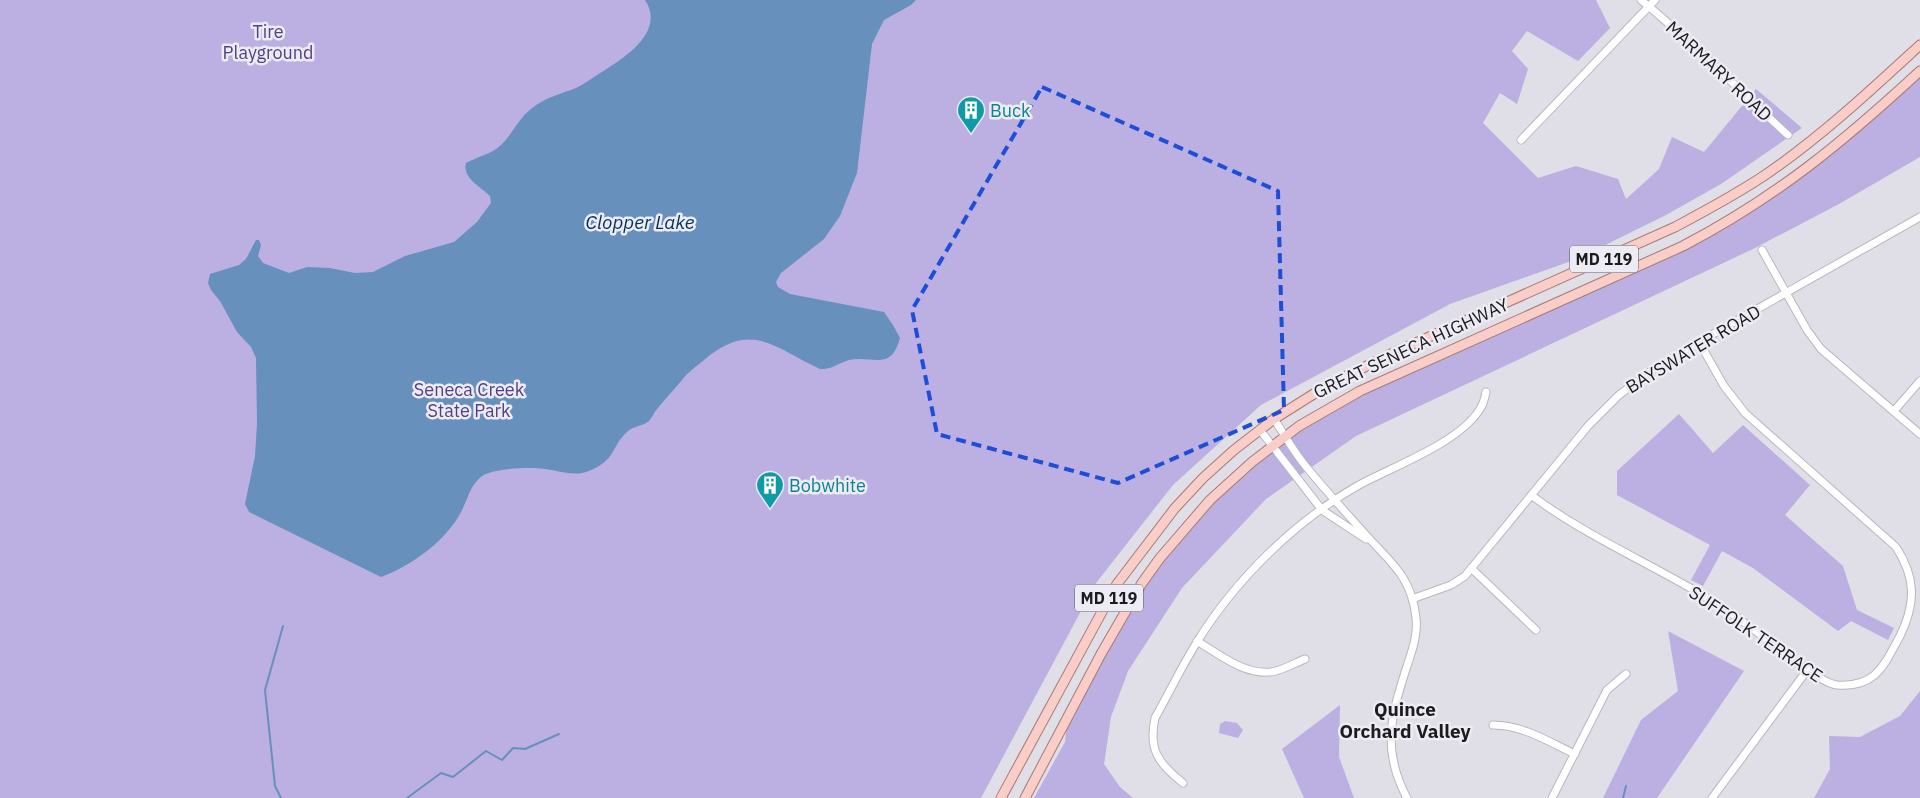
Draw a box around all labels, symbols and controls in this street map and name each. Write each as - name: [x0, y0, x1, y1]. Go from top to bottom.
- street label: MARMARY ROAD: [1661, 16, 1777, 126]
- park label: Tire Playground: [223, 20, 313, 64]
- building icon: Buck: [956, 95, 986, 134]
- place label: Buck: [990, 99, 1031, 122]
- water label: Clopper Lake: [586, 210, 695, 234]
- road number: MD 119: [1570, 245, 1638, 272]
- street label: GREAT SENECA HIGHWAY: [1310, 292, 1513, 403]
- street label: BAYSWATER ROAD: [1621, 300, 1765, 398]
- park label: Seneca Creek State Park: [414, 378, 525, 422]
- building icon: Bobwhite: [755, 470, 785, 509]
- place label: Bobwhite: [789, 474, 866, 497]
- street label: SUFFOLK TERRACE: [1685, 581, 1827, 687]
- road number: MD 119: [1075, 584, 1143, 612]
- district label: Quince Orchard Valley: [1339, 697, 1471, 743]

